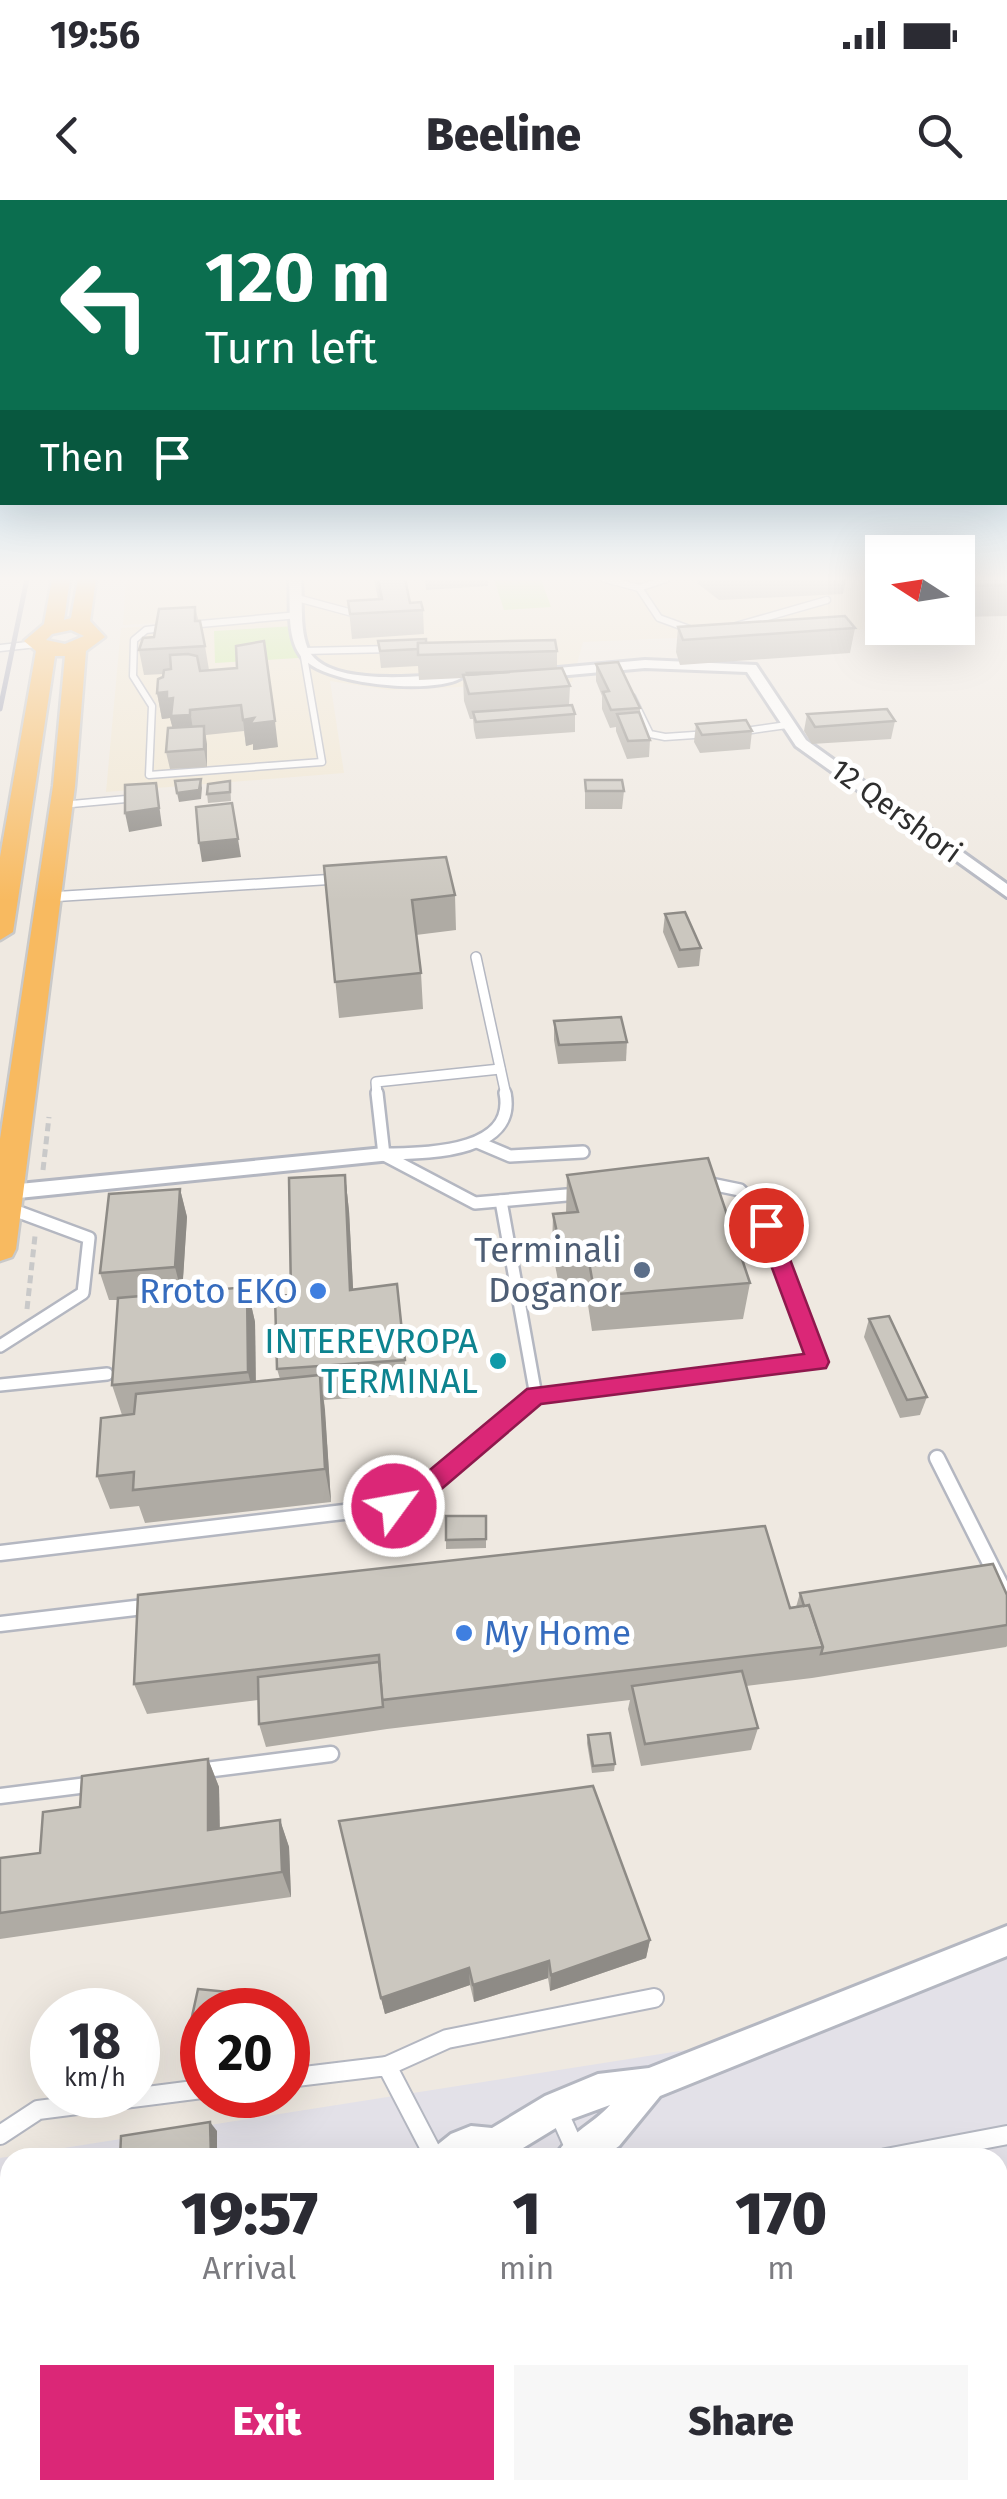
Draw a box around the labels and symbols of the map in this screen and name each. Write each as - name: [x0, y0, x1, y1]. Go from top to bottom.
- north arrow: [865, 535, 975, 645]
- street label: 12 Qershori: [823, 751, 969, 871]
- pin: [724, 1183, 809, 1268]
- place label: Terminali Doganor: [474, 1229, 622, 1311]
- marker: Terminali Doganor: [631, 1259, 653, 1281]
- place label: Rroto EKO: [139, 1270, 298, 1312]
- marker: Rroto EKO: [307, 1280, 329, 1302]
- place label: INTEREVROPA TERMINAL: [264, 1320, 478, 1402]
- marker: INTEREVROPA TERMINAL: [487, 1350, 509, 1372]
- position arrow: [342, 1454, 446, 1558]
- place label: My Home: [484, 1612, 631, 1654]
- marker: My Home: [453, 1622, 475, 1644]
- speed limit sign: 20: [180, 1988, 310, 2118]

